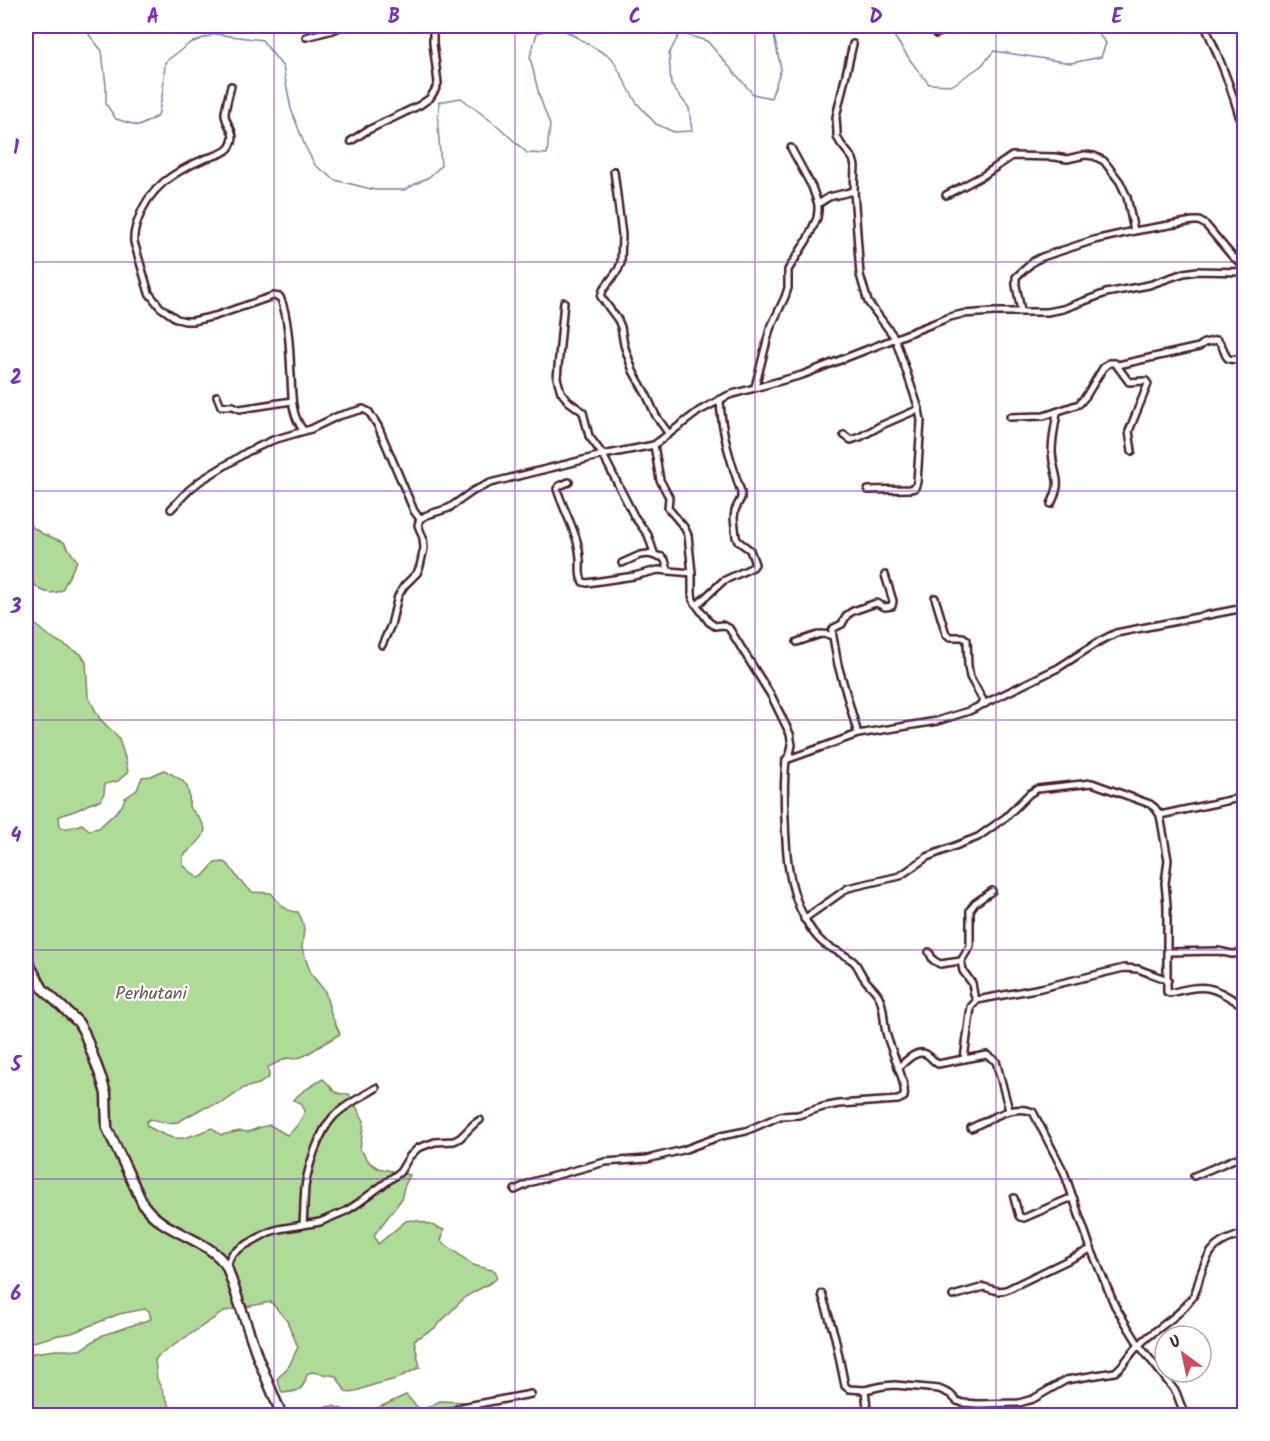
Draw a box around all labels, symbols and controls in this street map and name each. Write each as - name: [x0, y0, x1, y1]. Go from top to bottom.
- text: A: [147, 2, 159, 34]
- text: B: [388, 2, 400, 34]
- text: C: [629, 2, 641, 34]
- text: D: [869, 2, 883, 34]
- text: E: [1111, 2, 1123, 34]
- text: 1: [13, 133, 19, 165]
- text: 2: [10, 363, 22, 395]
- text: 3: [10, 592, 22, 624]
- text: 4: [11, 821, 22, 853]
- park label: Perhutani: [115, 980, 187, 1009]
- text: 5: [10, 1050, 23, 1082]
- text: 6: [11, 1279, 22, 1311]
- north arrow: [1153, 1324, 1213, 1384]
- text: U: [1165, 1329, 1187, 1356]

